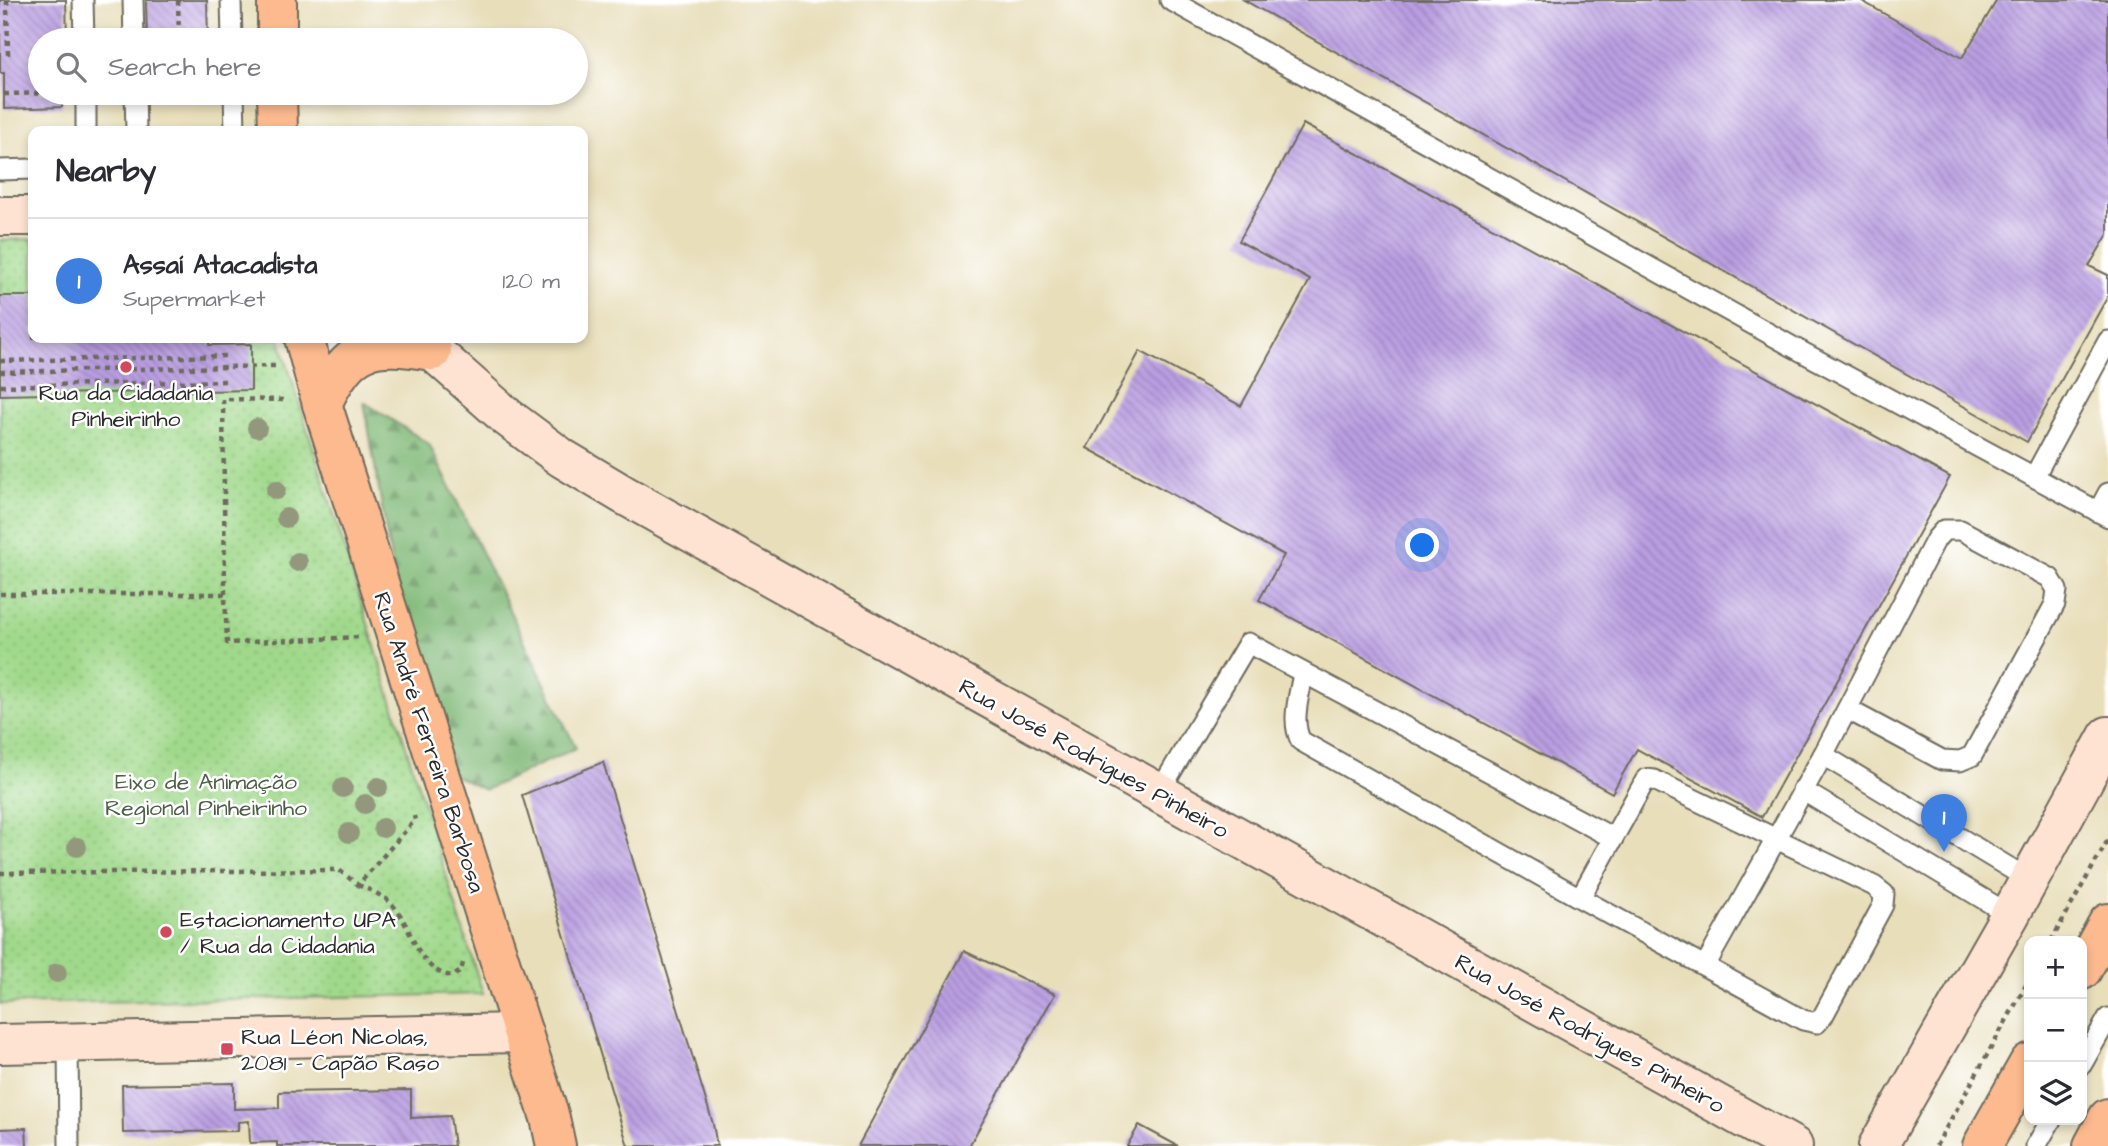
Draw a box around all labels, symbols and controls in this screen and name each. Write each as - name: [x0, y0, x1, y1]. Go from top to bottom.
- search box: [28, 28, 588, 105]
- icon: search: [52, 48, 90, 86]
- text: Search here: [108, 49, 261, 85]
- text: Nearby: [56, 151, 156, 193]
- text: Assaí Atacadista: [123, 247, 317, 283]
- text: 1: [78, 265, 80, 297]
- text: 120 m: [502, 265, 560, 297]
- text: Supermarket: [123, 283, 266, 315]
- marker: Rua da Cidadania Pinheirinho: [118, 359, 134, 375]
- place label: Rua da Cidadania Pinheirinho: [38, 377, 214, 435]
- your location: [1405, 528, 1439, 562]
- street label: Rua André Ferreira Barbosa: [365, 588, 493, 897]
- street label: Rua José Rodrigues Pinheiro: [952, 671, 1234, 847]
- park label: Eixo de Animação Regional Pinheirinho: [105, 766, 307, 825]
- pin: 1: [1921, 794, 1967, 852]
- place label: Estacionamento UPA / Rua da Cidadania: [180, 904, 396, 962]
- marker: Estacionamento UPA / Rua da Cidadania: [158, 924, 174, 940]
- map controls: [2024, 936, 2087, 1125]
- button: +: [2024, 936, 2087, 999]
- street label: Rua José Rodrigues Pinheiro: [1448, 946, 1730, 1122]
- button: −: [2024, 999, 2087, 1062]
- place label: Rua Léon Nicolas, 2081 - Capão Raso: [241, 1021, 439, 1079]
- marker: Rua Léon Nicolas, 2081 - Capão Raso: [219, 1041, 235, 1057]
- button: layers: [2024, 1062, 2087, 1125]

